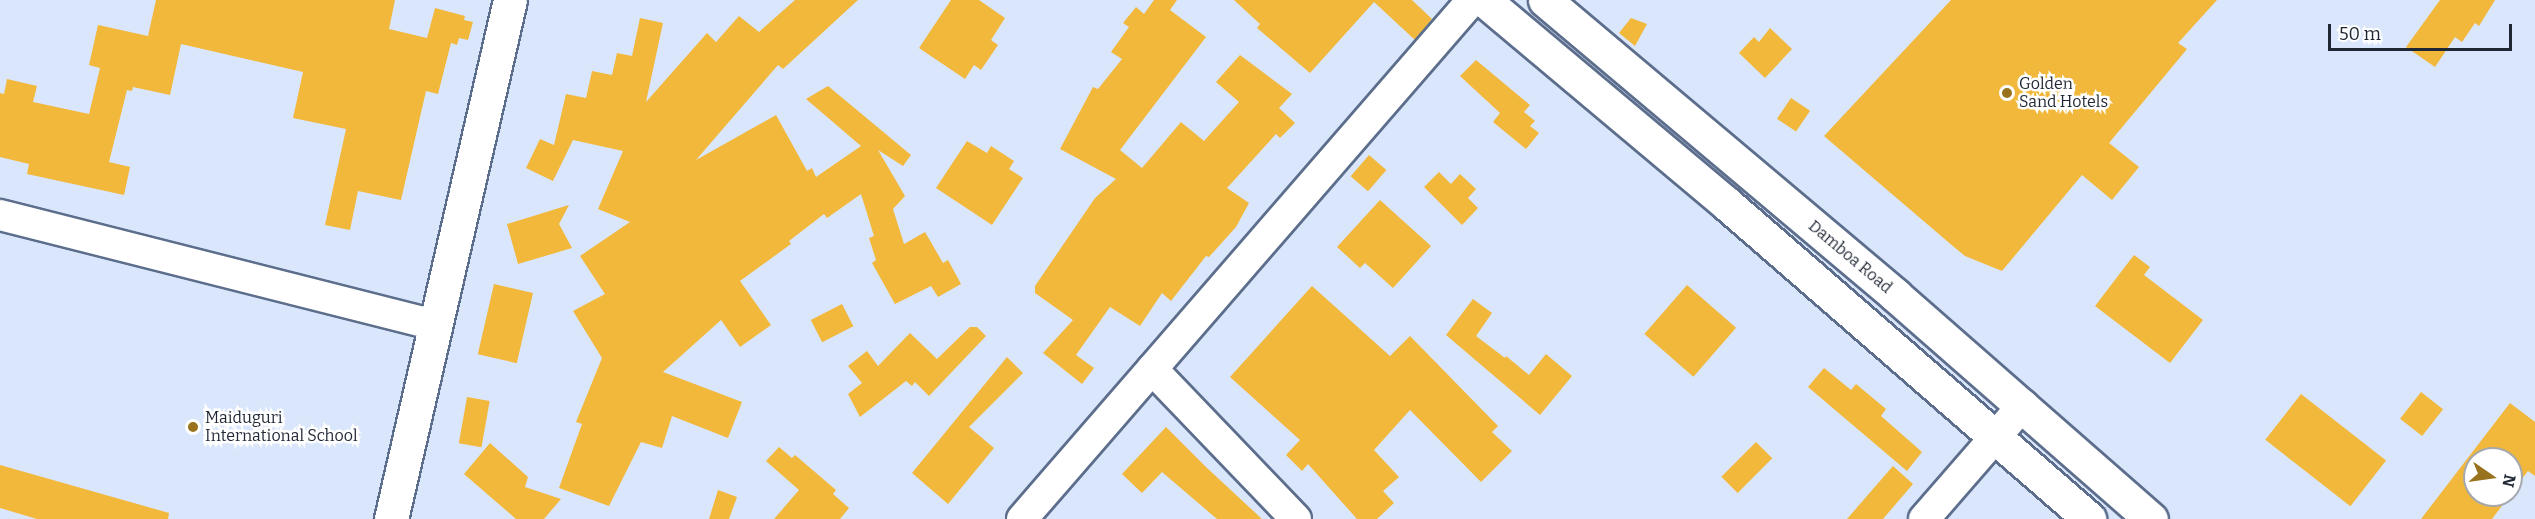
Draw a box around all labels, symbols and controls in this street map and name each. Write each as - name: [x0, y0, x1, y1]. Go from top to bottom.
- scale bar: [2331, 12, 2516, 50]
- text: 50 m: [2339, 23, 2381, 45]
- place label: Golden Sand Hotels: [2019, 74, 2108, 112]
- marker: Golden Sand Hotels: [2000, 86, 2014, 100]
- street label: Damboa Road: [1804, 216, 1896, 298]
- place label: Maiduguri International School: [205, 408, 358, 446]
- marker: Maiduguri International School: [186, 420, 200, 434]
- north arrow: [2463, 447, 2523, 507]
- text: N: [2498, 473, 2520, 489]

